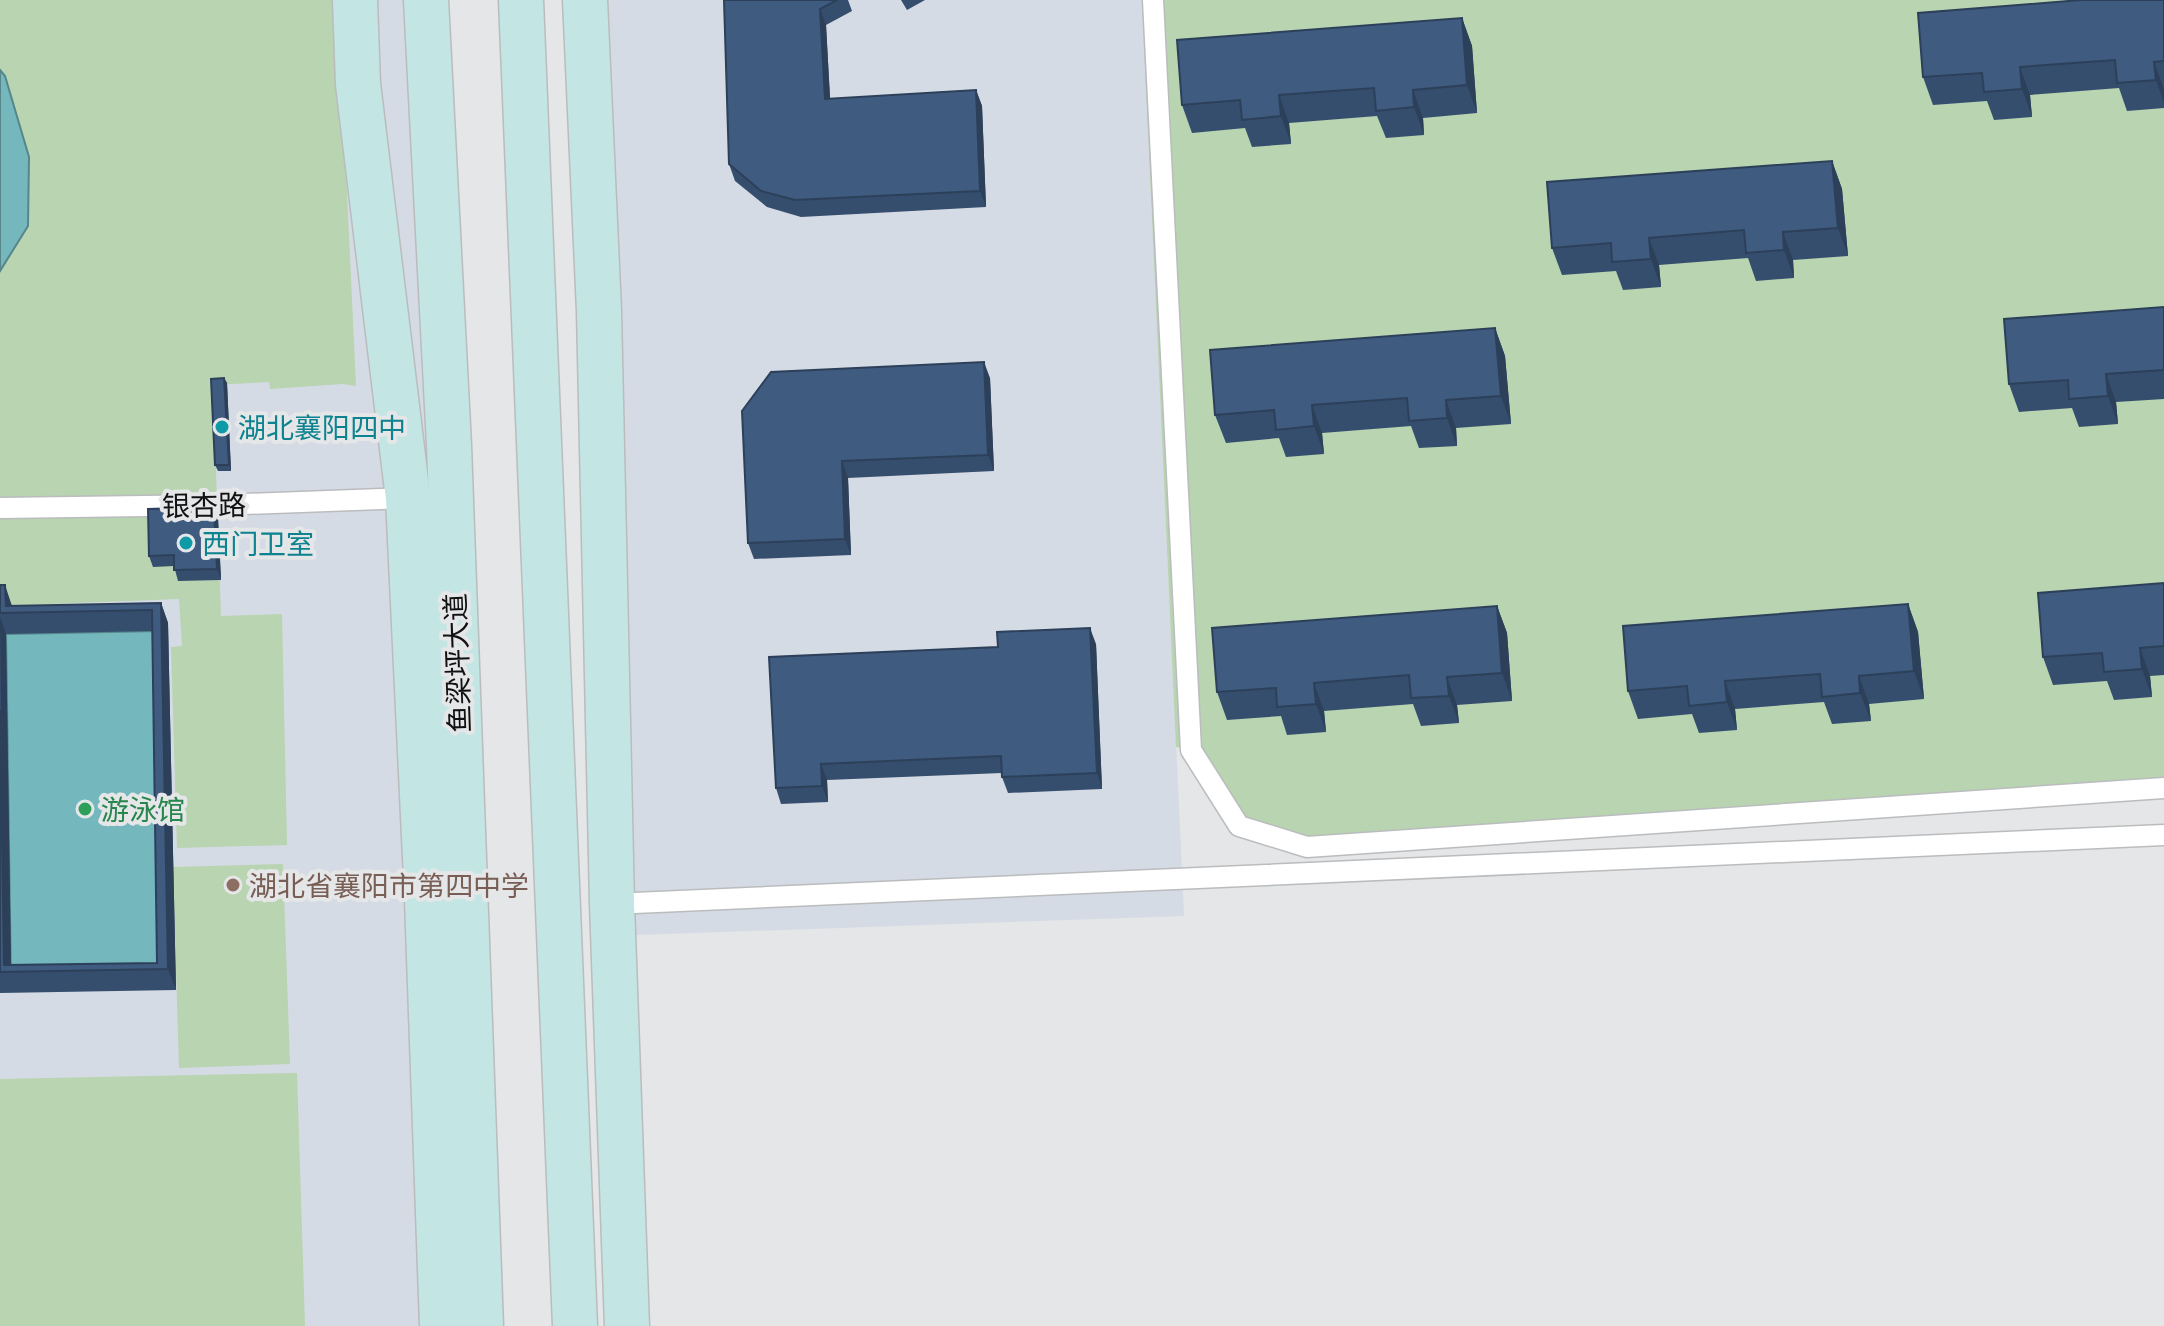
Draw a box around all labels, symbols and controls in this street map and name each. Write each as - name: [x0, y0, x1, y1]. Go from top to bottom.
- place label: 湖北襄阳四中: [238, 410, 406, 445]
- marker: 湖北襄阳四中: [213, 418, 231, 436]
- street label: 银杏路: [162, 487, 246, 523]
- place label: 西门卫室: [202, 526, 314, 561]
- marker: 西门卫室: [177, 534, 195, 552]
- street label: 鱼梁坪大道: [437, 592, 477, 734]
- place label: 游泳馆: [101, 792, 185, 827]
- marker: 游泳馆: [76, 800, 94, 818]
- place label: 湖北省襄阳市第四中学: [249, 868, 529, 903]
- marker: 湖北省襄阳市第四中学: [224, 876, 242, 894]

